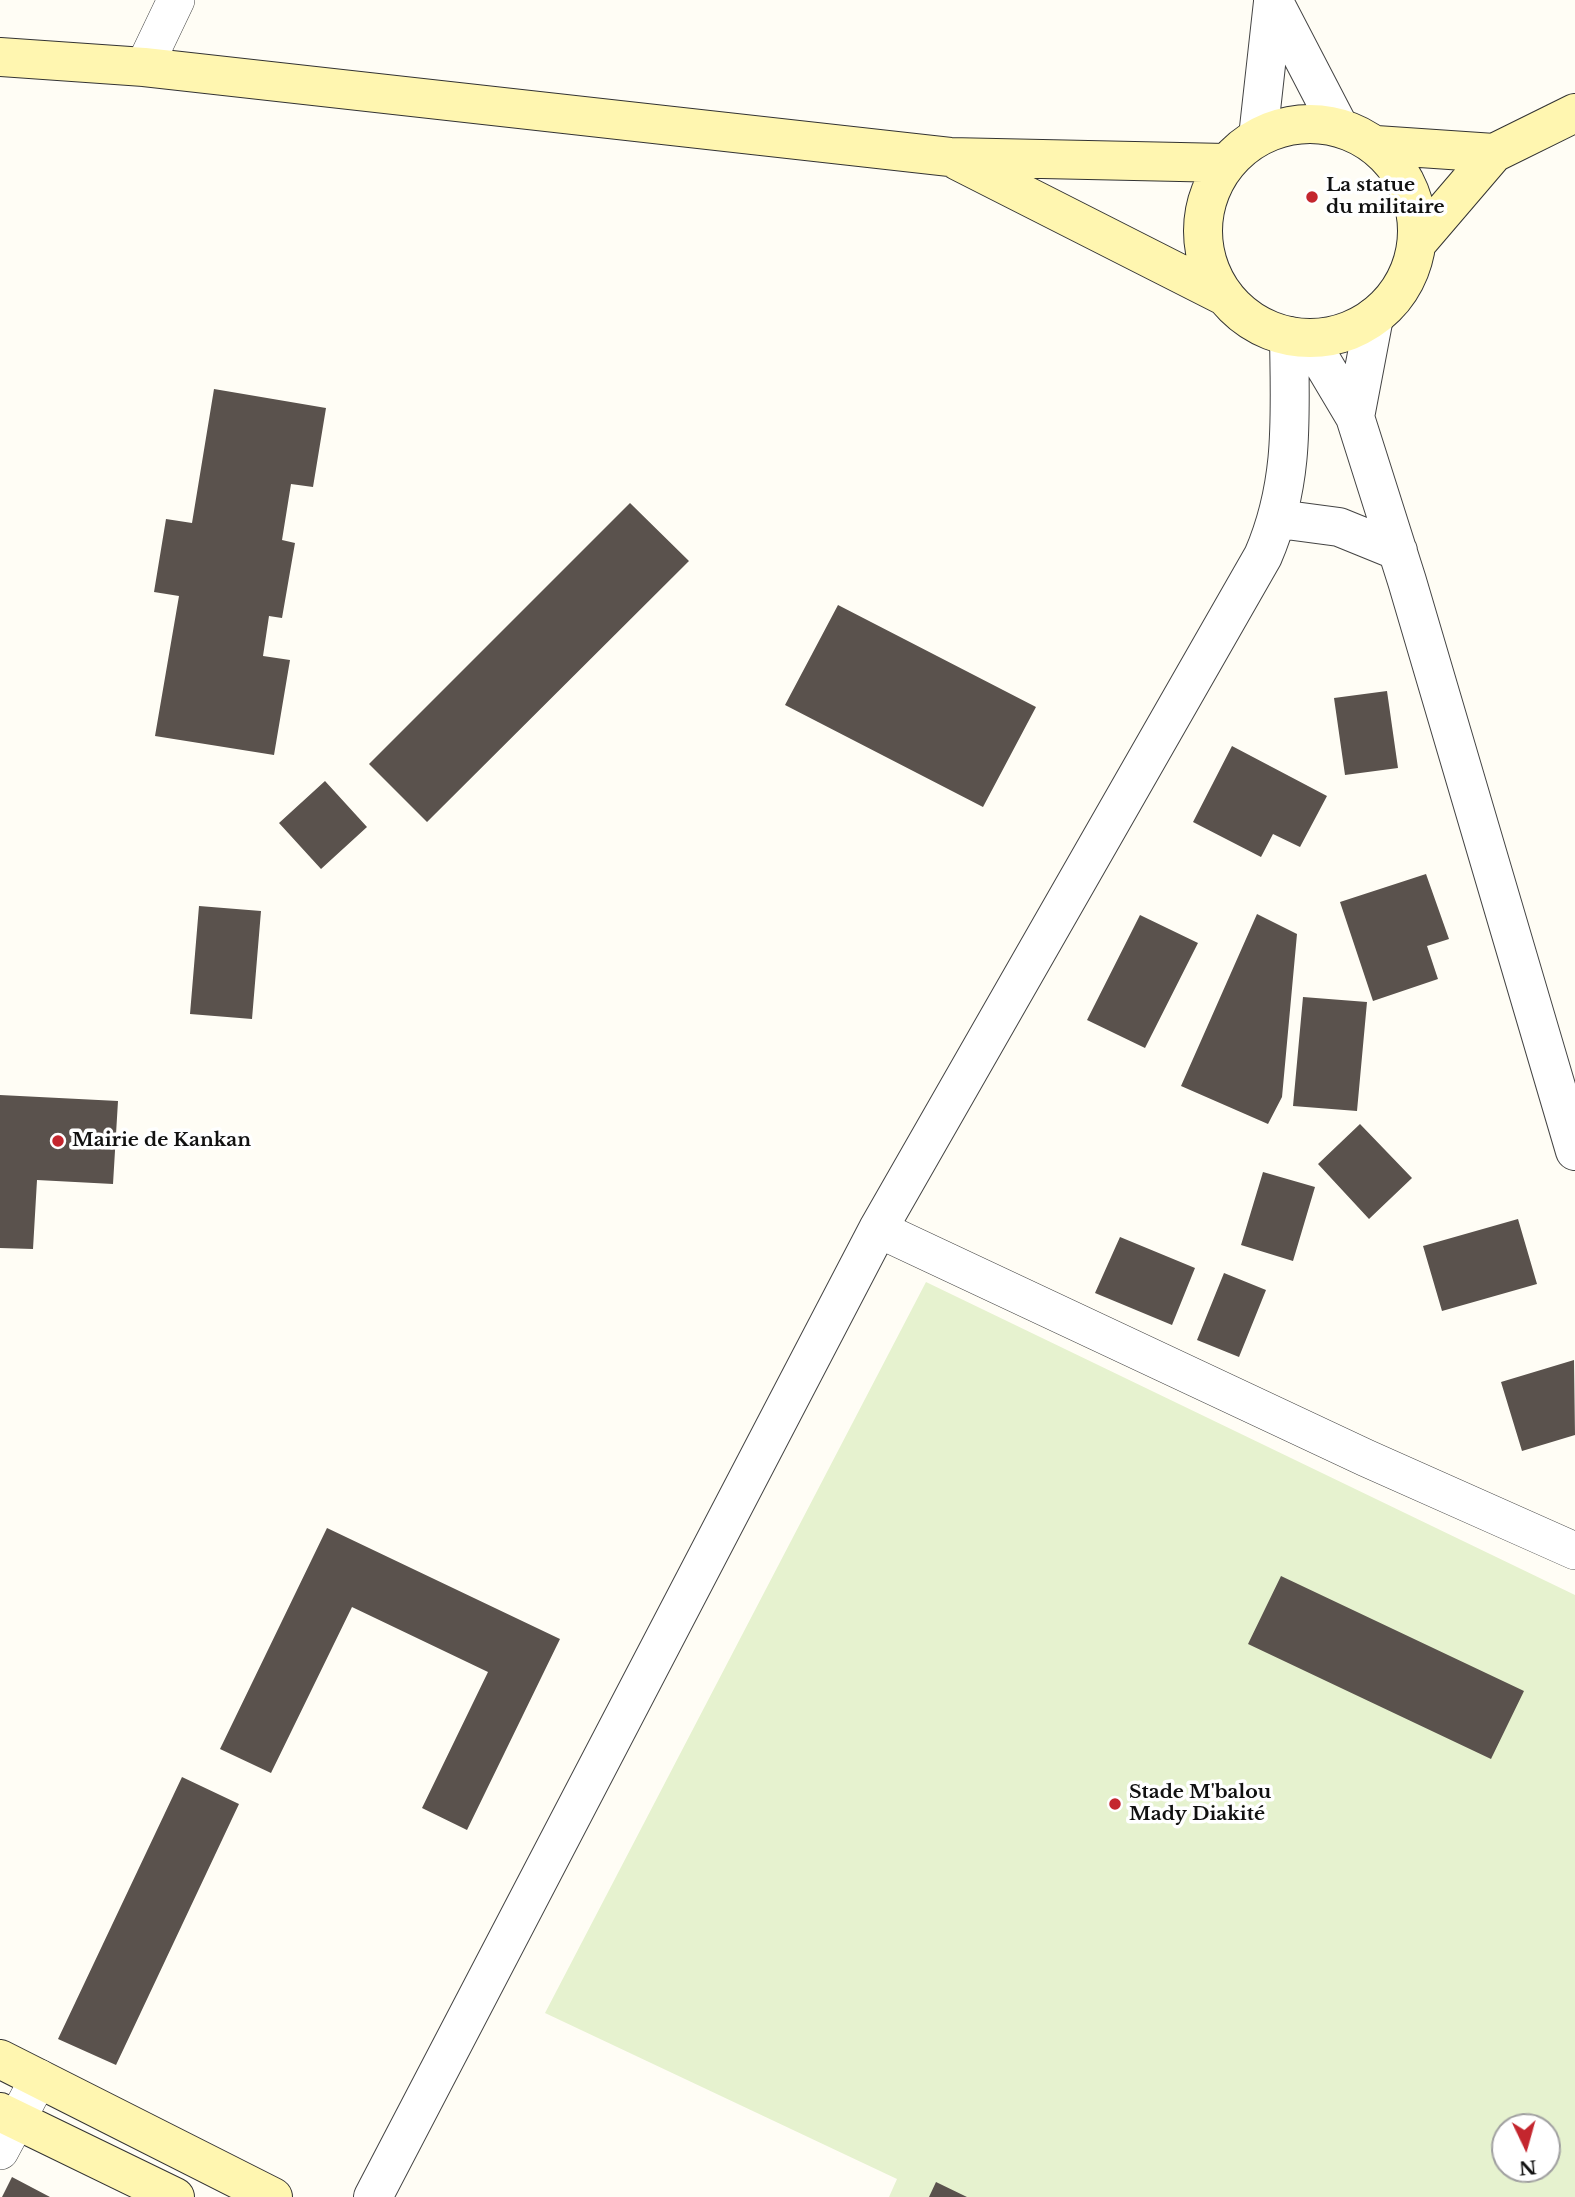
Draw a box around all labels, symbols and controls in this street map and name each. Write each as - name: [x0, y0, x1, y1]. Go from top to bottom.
- place label: La statue du militaire: [1326, 175, 1445, 219]
- marker: La statue du militaire: [1304, 189, 1320, 205]
- place label: Mairie de Kankan: [72, 1130, 251, 1152]
- marker: Mairie de Kankan: [50, 1133, 66, 1149]
- place label: Stade M'balou Mady Diakité: [1129, 1782, 1271, 1826]
- marker: Stade M'balou Mady Diakité: [1107, 1796, 1123, 1812]
- north arrow: [1491, 2113, 1561, 2183]
- text: N: [1518, 2155, 1538, 2180]

